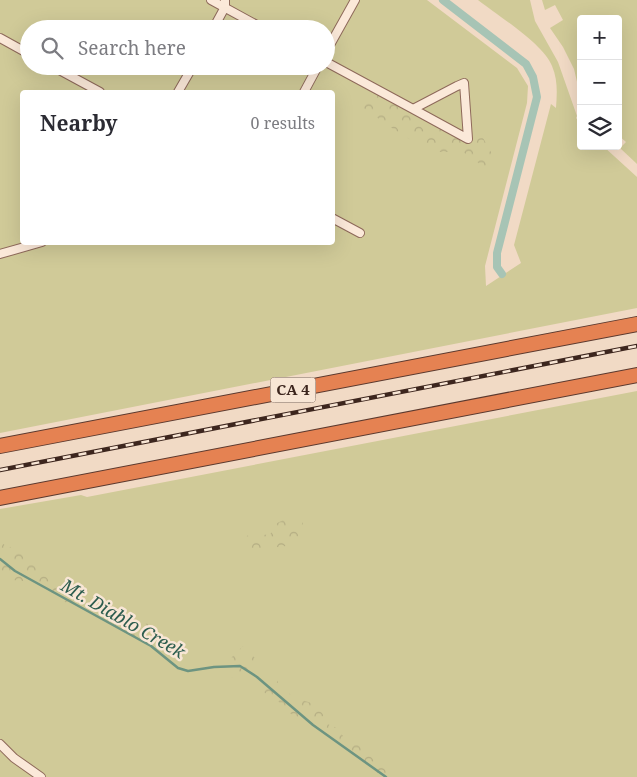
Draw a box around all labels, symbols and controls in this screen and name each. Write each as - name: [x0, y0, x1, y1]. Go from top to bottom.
- map controls: [577, 15, 622, 150]
- button: +: [577, 15, 622, 60]
- search box: [20, 20, 335, 75]
- icon: search: [38, 34, 66, 62]
- text: Search here: [78, 35, 186, 61]
- button: −: [577, 60, 622, 105]
- button: layers: [577, 105, 622, 150]
- text: Nearby: [40, 109, 118, 137]
- text: 0 results: [251, 112, 315, 134]
- road number: CA 4: [270, 378, 316, 402]
- water label: Mt. Diablo Creek: [56, 572, 191, 664]

